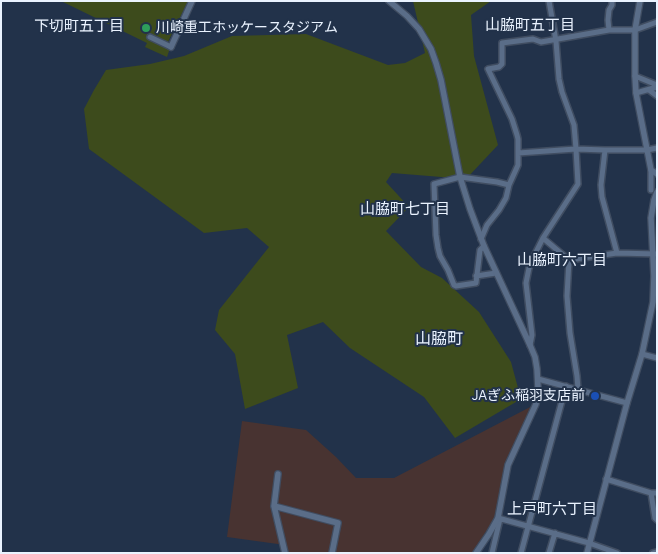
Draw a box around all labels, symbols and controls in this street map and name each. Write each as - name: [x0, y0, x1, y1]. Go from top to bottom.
- district label: 山脇町五丁目: [485, 17, 575, 35]
- district label: 下切町五丁目: [34, 18, 124, 36]
- place label: 川崎重工ホッケースタジアム: [156, 20, 338, 36]
- marker: 川崎重工ホッケースタジアム: [140, 22, 152, 34]
- district label: 山脇町七丁目: [360, 201, 450, 219]
- district label: 山脇町六丁目: [517, 252, 607, 270]
- district label: 山脇町: [415, 330, 463, 350]
- place label: JAぎふ稲羽支店前: [472, 388, 585, 404]
- marker: JAぎふ稲羽支店前: [589, 390, 601, 402]
- district label: 上戸町六丁目: [507, 501, 597, 519]

